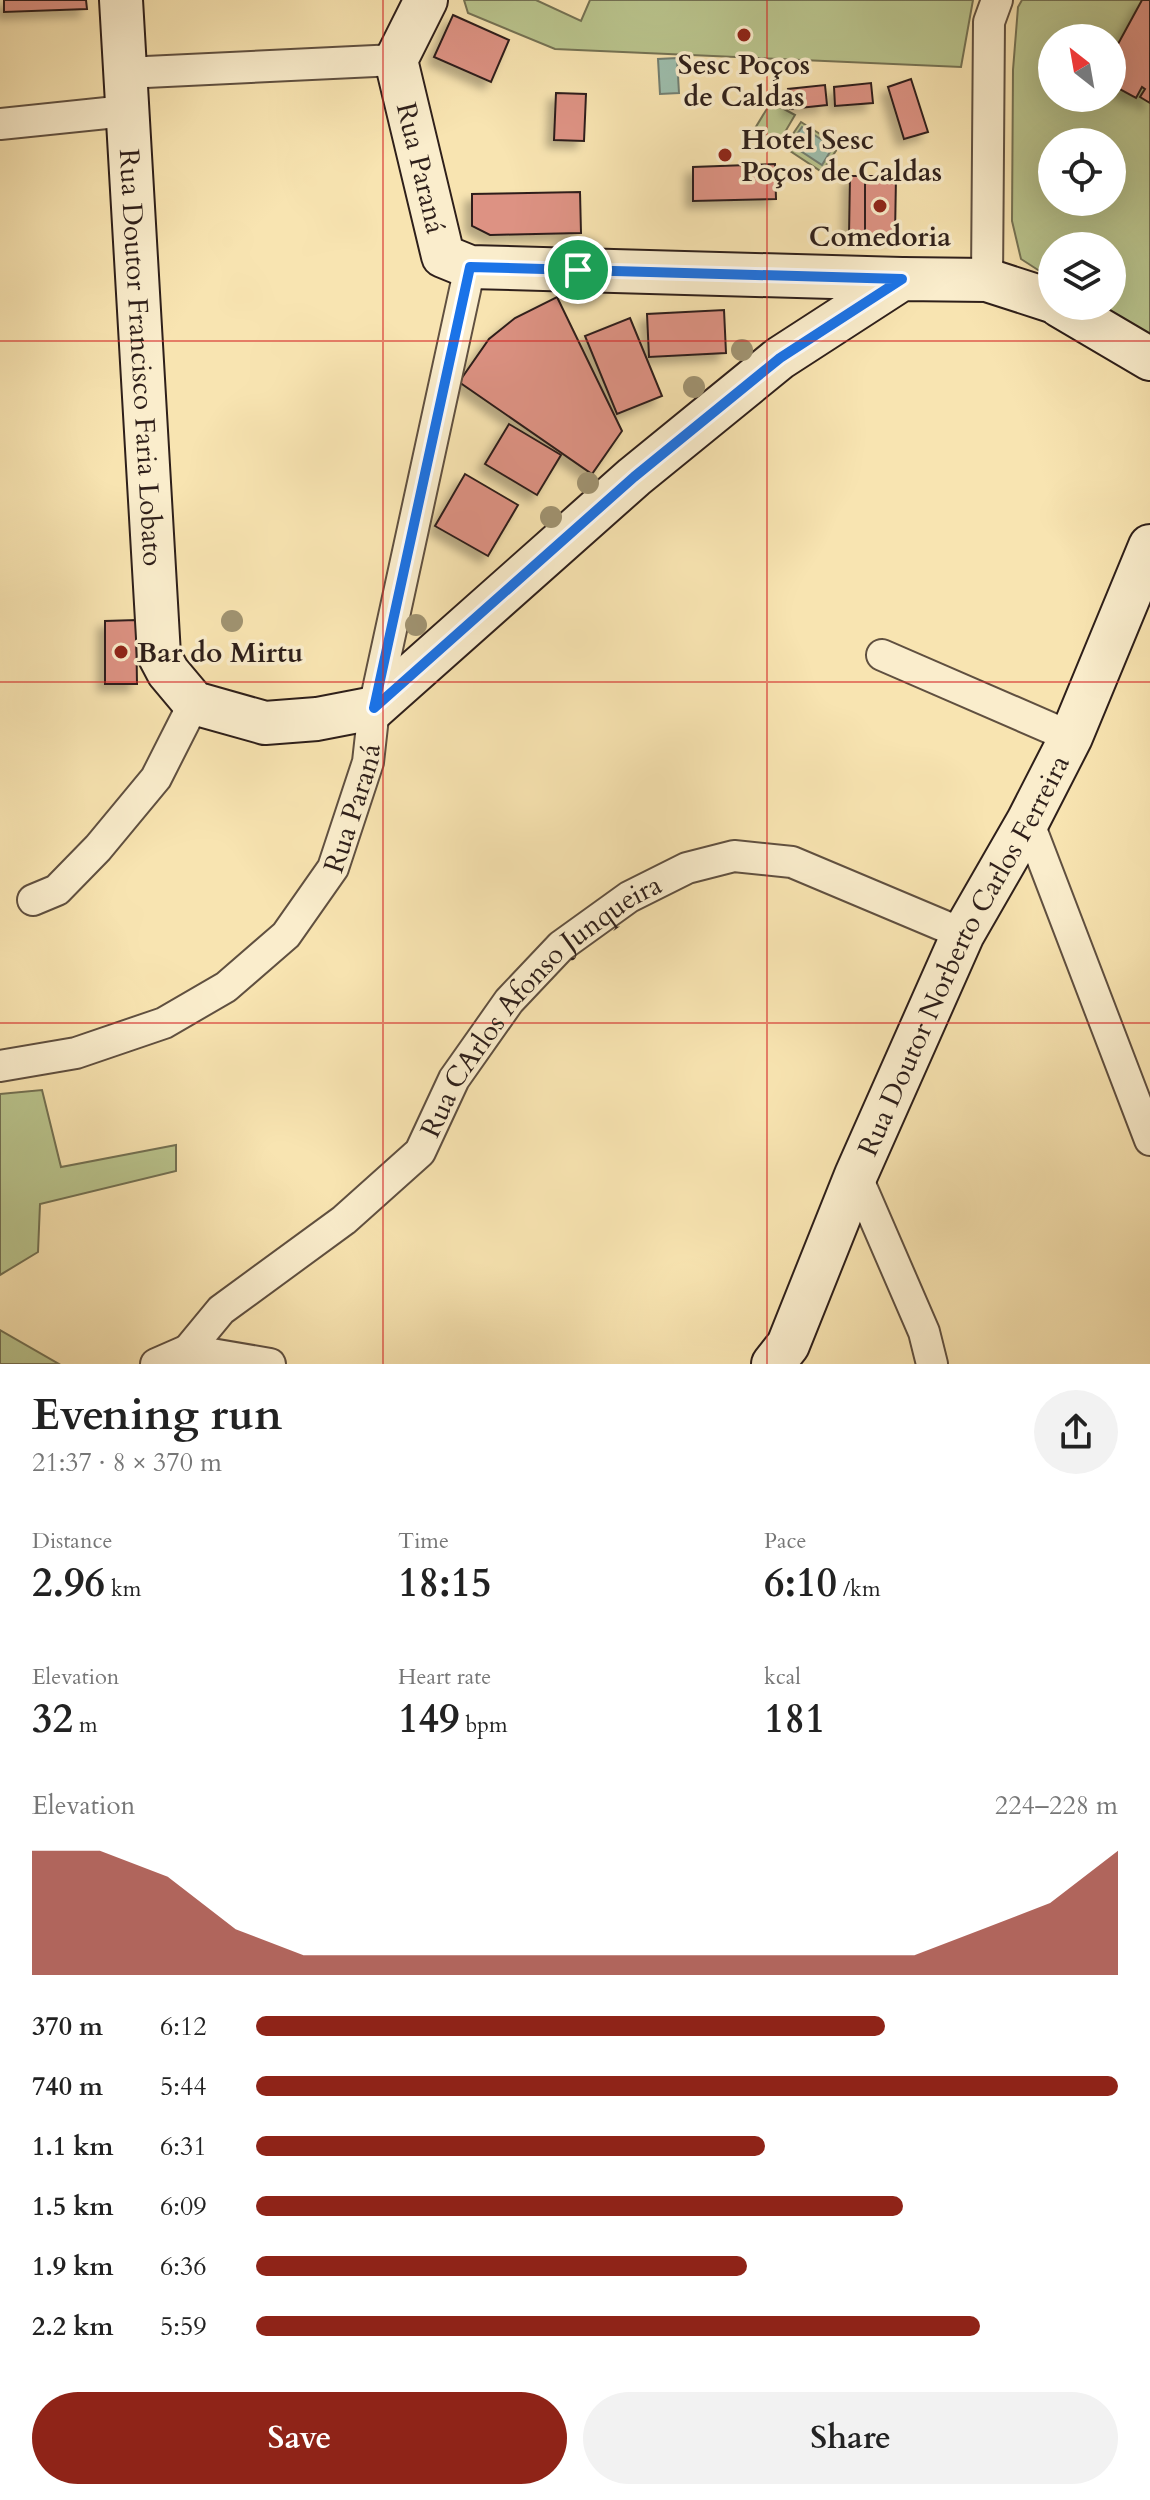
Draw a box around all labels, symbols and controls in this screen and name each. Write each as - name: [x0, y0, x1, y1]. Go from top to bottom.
- north arrow: [1038, 24, 1126, 112]
- map controls: [1038, 24, 1126, 320]
- marker: Sesc Poços de Caldas: [735, 26, 753, 44]
- place label: Sesc Poços de Caldas: [678, 46, 810, 116]
- street label: Rua Paraná: [387, 99, 455, 237]
- place label: Hotel Sesc Poços de Caldas: [741, 121, 942, 191]
- button: locate: [1038, 128, 1126, 216]
- marker: Hotel Sesc Poços de Caldas: [716, 146, 734, 164]
- street label: Rua Doutor Francisco Faria Lobato: [110, 148, 172, 567]
- marker: Comedoria: [871, 197, 889, 215]
- place label: Comedoria: [809, 218, 951, 256]
- button: layers: [1038, 232, 1126, 320]
- pin: [544, 236, 612, 304]
- icon: arrive: [556, 248, 600, 292]
- place label: Bar do Mirtu: [137, 634, 303, 672]
- marker: Bar do Mirtu: [112, 643, 130, 661]
- street label: Rua Paraná: [315, 742, 390, 878]
- street label: Rua Doutor Norberto Carlos Ferreira: [849, 749, 1079, 1162]
- street label: Rua CArlos Afonso Junqueira: [411, 866, 668, 1144]
- text: Evening run: [32, 1385, 282, 1445]
- button: share: [1034, 1390, 1118, 1474]
- text: 21:37 · 8 × 370 m: [32, 1445, 222, 1480]
- text: Distance: [32, 1526, 112, 1556]
- text: Time: [398, 1526, 449, 1556]
- text: Pace: [764, 1526, 807, 1556]
- text: 2.96: [32, 1556, 105, 1611]
- text: 18:15: [398, 1556, 492, 1611]
- text: 6:10: [764, 1556, 837, 1611]
- text: km: [105, 1574, 141, 1604]
- text: /km: [837, 1574, 881, 1604]
- text: Elevation: [32, 1662, 119, 1692]
- text: Heart rate: [398, 1662, 491, 1692]
- text: kcal: [764, 1662, 801, 1692]
- text: 32: [32, 1692, 73, 1747]
- text: 149: [398, 1692, 459, 1747]
- text: 181: [764, 1692, 825, 1747]
- text: m: [73, 1710, 98, 1740]
- text: bpm: [459, 1710, 508, 1740]
- text: Elevation: [32, 1788, 135, 1823]
- text: 224–228 m: [995, 1788, 1118, 1823]
- text: 370 m: [32, 2009, 103, 2044]
- text: 6:12: [160, 2009, 207, 2044]
- text: 740 m: [32, 2069, 103, 2104]
- text: 5:44: [160, 2069, 207, 2104]
- text: 1.1 km: [32, 2129, 113, 2164]
- text: 6:31: [160, 2129, 207, 2164]
- text: 1.5 km: [32, 2189, 113, 2224]
- text: 6:09: [160, 2189, 207, 2224]
- text: 1.9 km: [32, 2249, 113, 2284]
- text: 6:36: [160, 2249, 207, 2284]
- text: 2.2 km: [32, 2309, 113, 2344]
- text: 5:59: [160, 2309, 207, 2344]
- button: Save: [32, 2392, 567, 2484]
- button: Share: [583, 2392, 1118, 2484]

